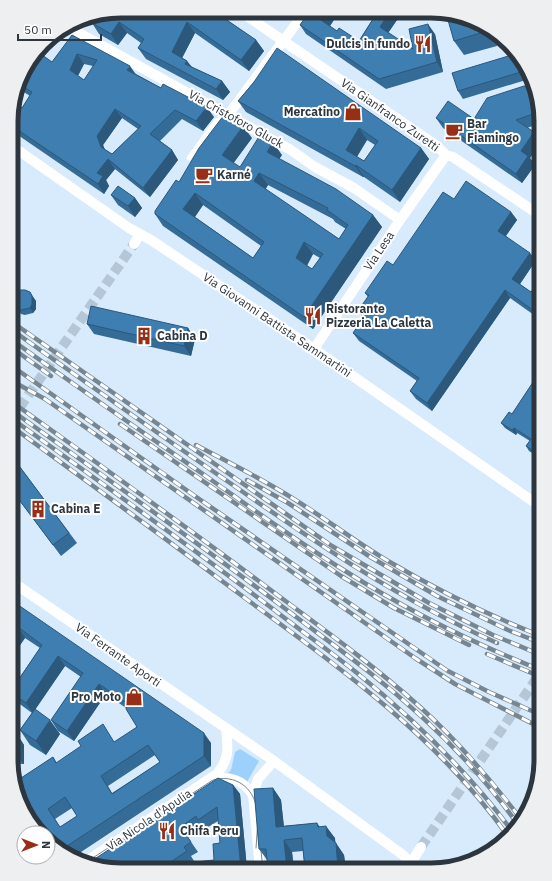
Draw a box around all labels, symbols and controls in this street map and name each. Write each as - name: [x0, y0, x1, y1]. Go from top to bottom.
- scale bar: [18, 16, 101, 42]
- text: 50 m: [24, 22, 52, 37]
- restaurant icon: Dulcis in fundo: [413, 34, 433, 54]
- place label: Dulcis in fundo: [326, 36, 410, 51]
- street label: Via Gianfranco Zuretti: [338, 75, 443, 154]
- street label: Via Cristoforo Gluck: [186, 86, 287, 151]
- shop icon: Mercatino: [343, 102, 363, 122]
- place label: Mercatino: [284, 104, 340, 119]
- place label: Bar Fiamingo: [467, 116, 519, 145]
- cafe icon: Bar Fiamingo: [444, 121, 464, 141]
- cafe icon: Karné: [194, 165, 214, 185]
- place label: Karné: [217, 167, 251, 182]
- street label: Via Lesa: [360, 228, 398, 273]
- street label: Via Giovanni Battista Sammartini: [200, 269, 355, 380]
- place label: Ristorante Pizzeria La Caletta: [326, 301, 431, 330]
- restaurant icon: Ristorante Pizzeria La Caletta: [303, 306, 323, 326]
- building icon: Cabina D: [134, 326, 154, 346]
- place label: Cabina D: [157, 328, 208, 343]
- building icon: Cabina E: [28, 499, 48, 519]
- place label: Cabina E: [51, 501, 100, 516]
- street label: Via Ferrante Aporti: [73, 619, 164, 690]
- shop icon: Pro Moto: [124, 687, 144, 707]
- place label: Pro Moto: [71, 689, 121, 704]
- street label: Via Nicola d'Apulia: [103, 785, 195, 854]
- restaurant icon: Chifa Peru: [157, 821, 177, 841]
- place label: Chifa Peru: [180, 823, 239, 838]
- north arrow: [16, 825, 56, 865]
- text: N: [39, 841, 53, 849]

